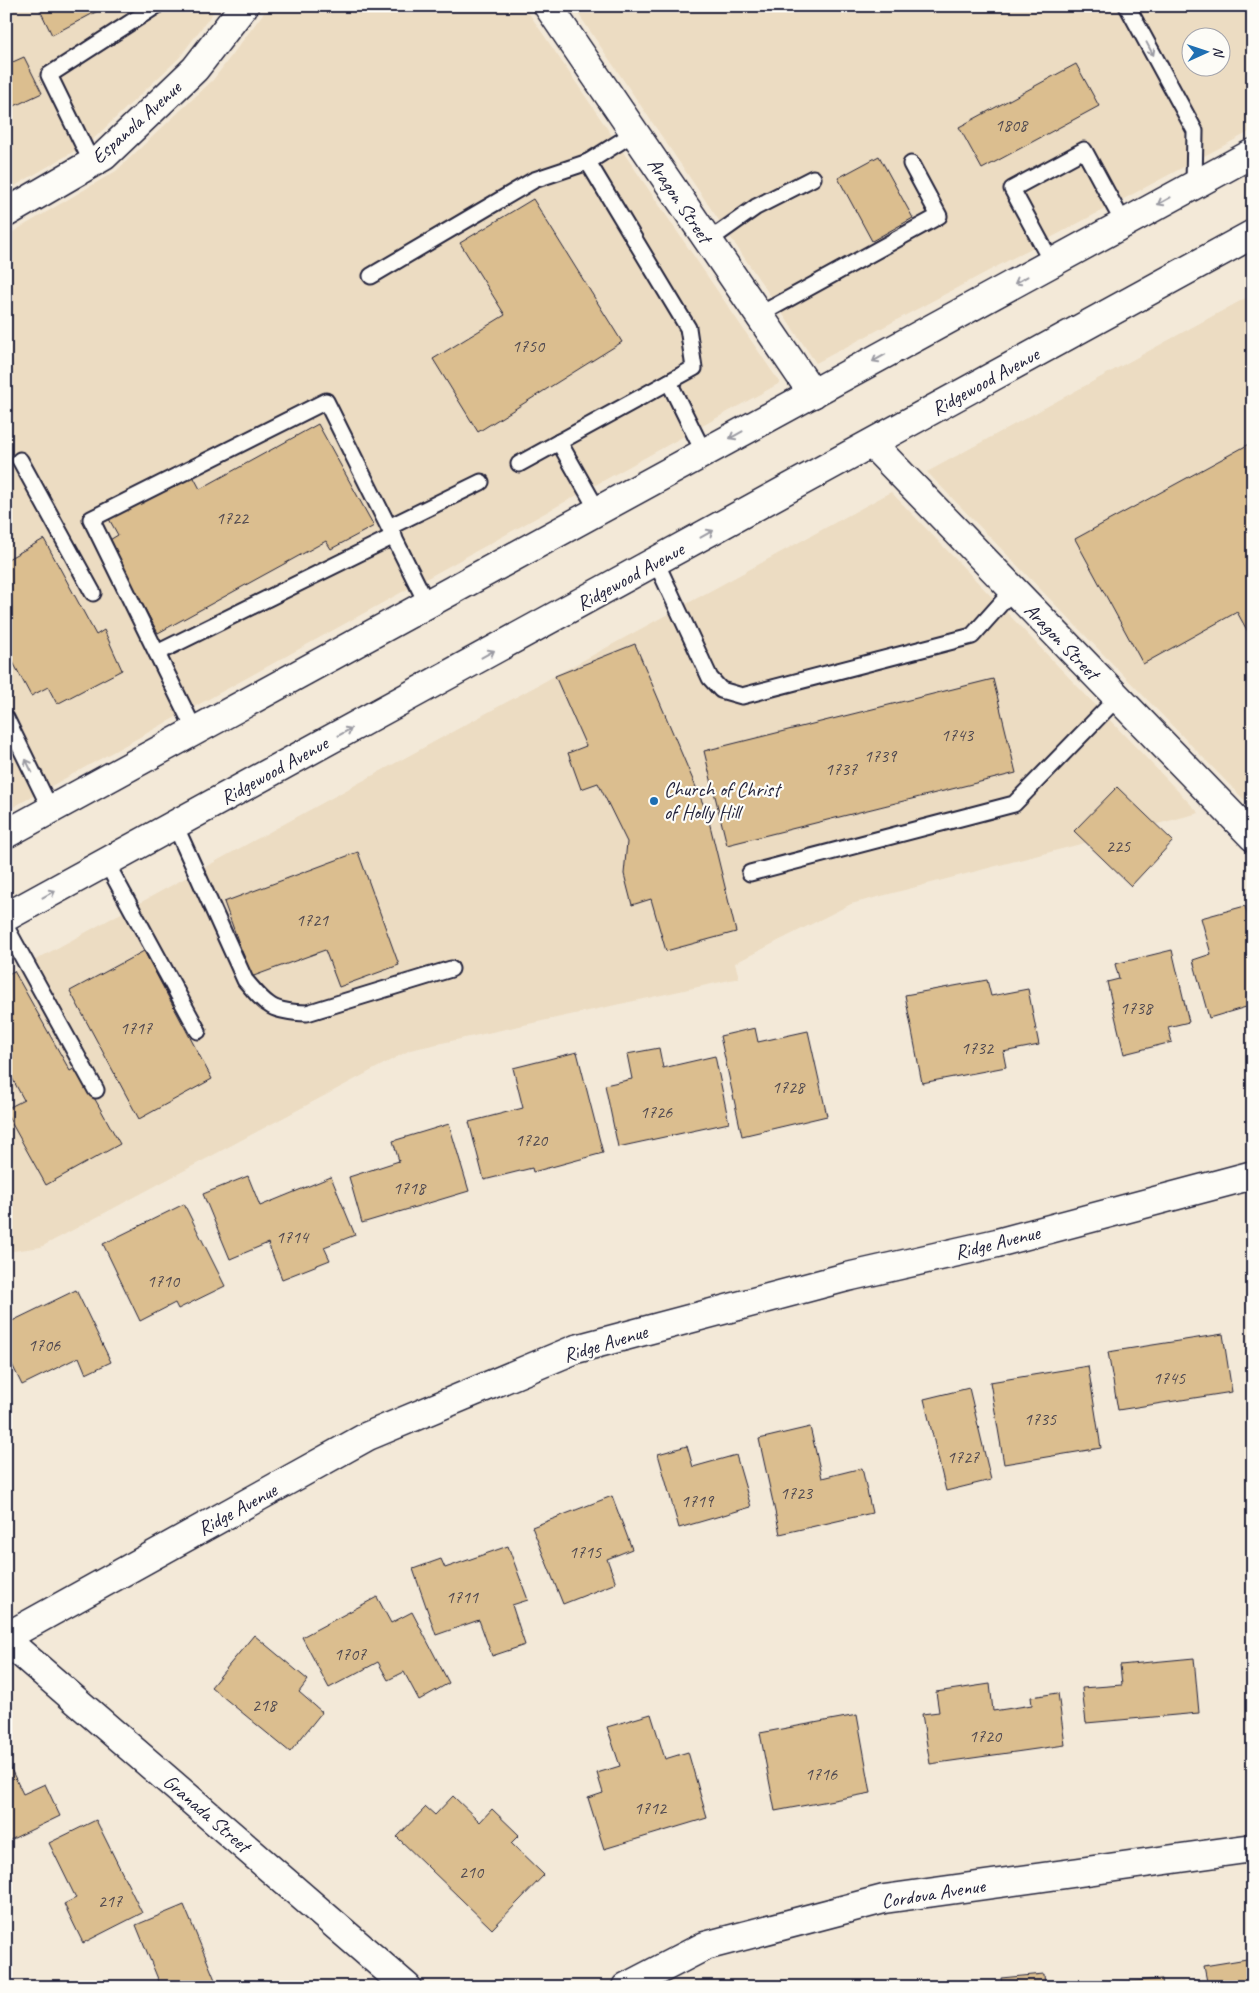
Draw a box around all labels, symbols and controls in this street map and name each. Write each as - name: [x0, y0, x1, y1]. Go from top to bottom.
- north arrow: [1182, 28, 1232, 78]
- one-way arrow: [1146, 41, 1156, 56]
- text: N: [1210, 47, 1227, 58]
- street label: Espanola Avenue: [86, 75, 188, 169]
- house number: 1808: [995, 114, 1029, 136]
- street label: Aragon Street: [642, 153, 719, 250]
- one-way arrow: [1157, 197, 1172, 207]
- one-way arrow: [1015, 275, 1029, 285]
- house number: 1750: [512, 335, 546, 357]
- street label: Ridgewood Avenue: [927, 341, 1045, 421]
- one-way arrow: [872, 353, 887, 363]
- one-way arrow: [730, 431, 744, 441]
- house number: 1722: [216, 507, 250, 529]
- one-way arrow: [699, 529, 714, 538]
- street label: Ridgewood Avenue: [572, 536, 690, 616]
- street label: Aragon Street: [1019, 598, 1107, 687]
- one-way arrow: [480, 649, 495, 659]
- house number: 1743: [941, 724, 975, 746]
- one-way arrow: [337, 726, 352, 736]
- street label: Ridgewood Avenue: [216, 730, 334, 810]
- house number: 1739: [864, 745, 898, 767]
- house number: 1737: [825, 758, 858, 780]
- one-way arrow: [24, 759, 34, 774]
- place label: Church of Christ of Holly Hill: [664, 777, 783, 825]
- marker: Church of Christ of Holly Hill: [648, 795, 660, 807]
- house number: 225: [1106, 835, 1131, 857]
- one-way arrow: [41, 889, 56, 898]
- house number: 1721: [296, 909, 329, 931]
- house number: 1738: [1120, 997, 1154, 1019]
- house number: 1717: [120, 1017, 153, 1039]
- house number: 1732: [961, 1037, 995, 1059]
- house number: 1728: [772, 1076, 806, 1098]
- house number: 1726: [640, 1101, 673, 1123]
- house number: 1720: [515, 1129, 549, 1151]
- house number: 1718: [393, 1177, 427, 1199]
- street label: Ridge Avenue: [952, 1220, 1044, 1265]
- house number: 1714: [276, 1226, 310, 1248]
- house number: 1710: [147, 1270, 181, 1292]
- street label: Ridge Avenue: [560, 1318, 652, 1368]
- house number: 1706: [28, 1334, 61, 1356]
- house number: 1745: [1153, 1367, 1186, 1389]
- house number: 1735: [1024, 1408, 1057, 1430]
- house number: 1727: [947, 1446, 980, 1468]
- street label: Ridge Avenue: [193, 1477, 283, 1541]
- house number: 1723: [780, 1482, 814, 1504]
- house number: 1719: [681, 1490, 715, 1512]
- house number: 1715: [569, 1541, 602, 1563]
- house number: 1711: [446, 1586, 479, 1608]
- house number: 1707: [334, 1643, 367, 1665]
- house number: 218: [252, 1694, 278, 1716]
- house number: 1720: [969, 1725, 1003, 1747]
- house number: 1716: [805, 1763, 838, 1785]
- street label: Granada Street: [158, 1769, 258, 1860]
- house number: 1712: [634, 1797, 668, 1819]
- house number: 210: [459, 1861, 485, 1883]
- street label: Cordova Avenue: [880, 1873, 988, 1914]
- house number: 217: [98, 1890, 123, 1912]

